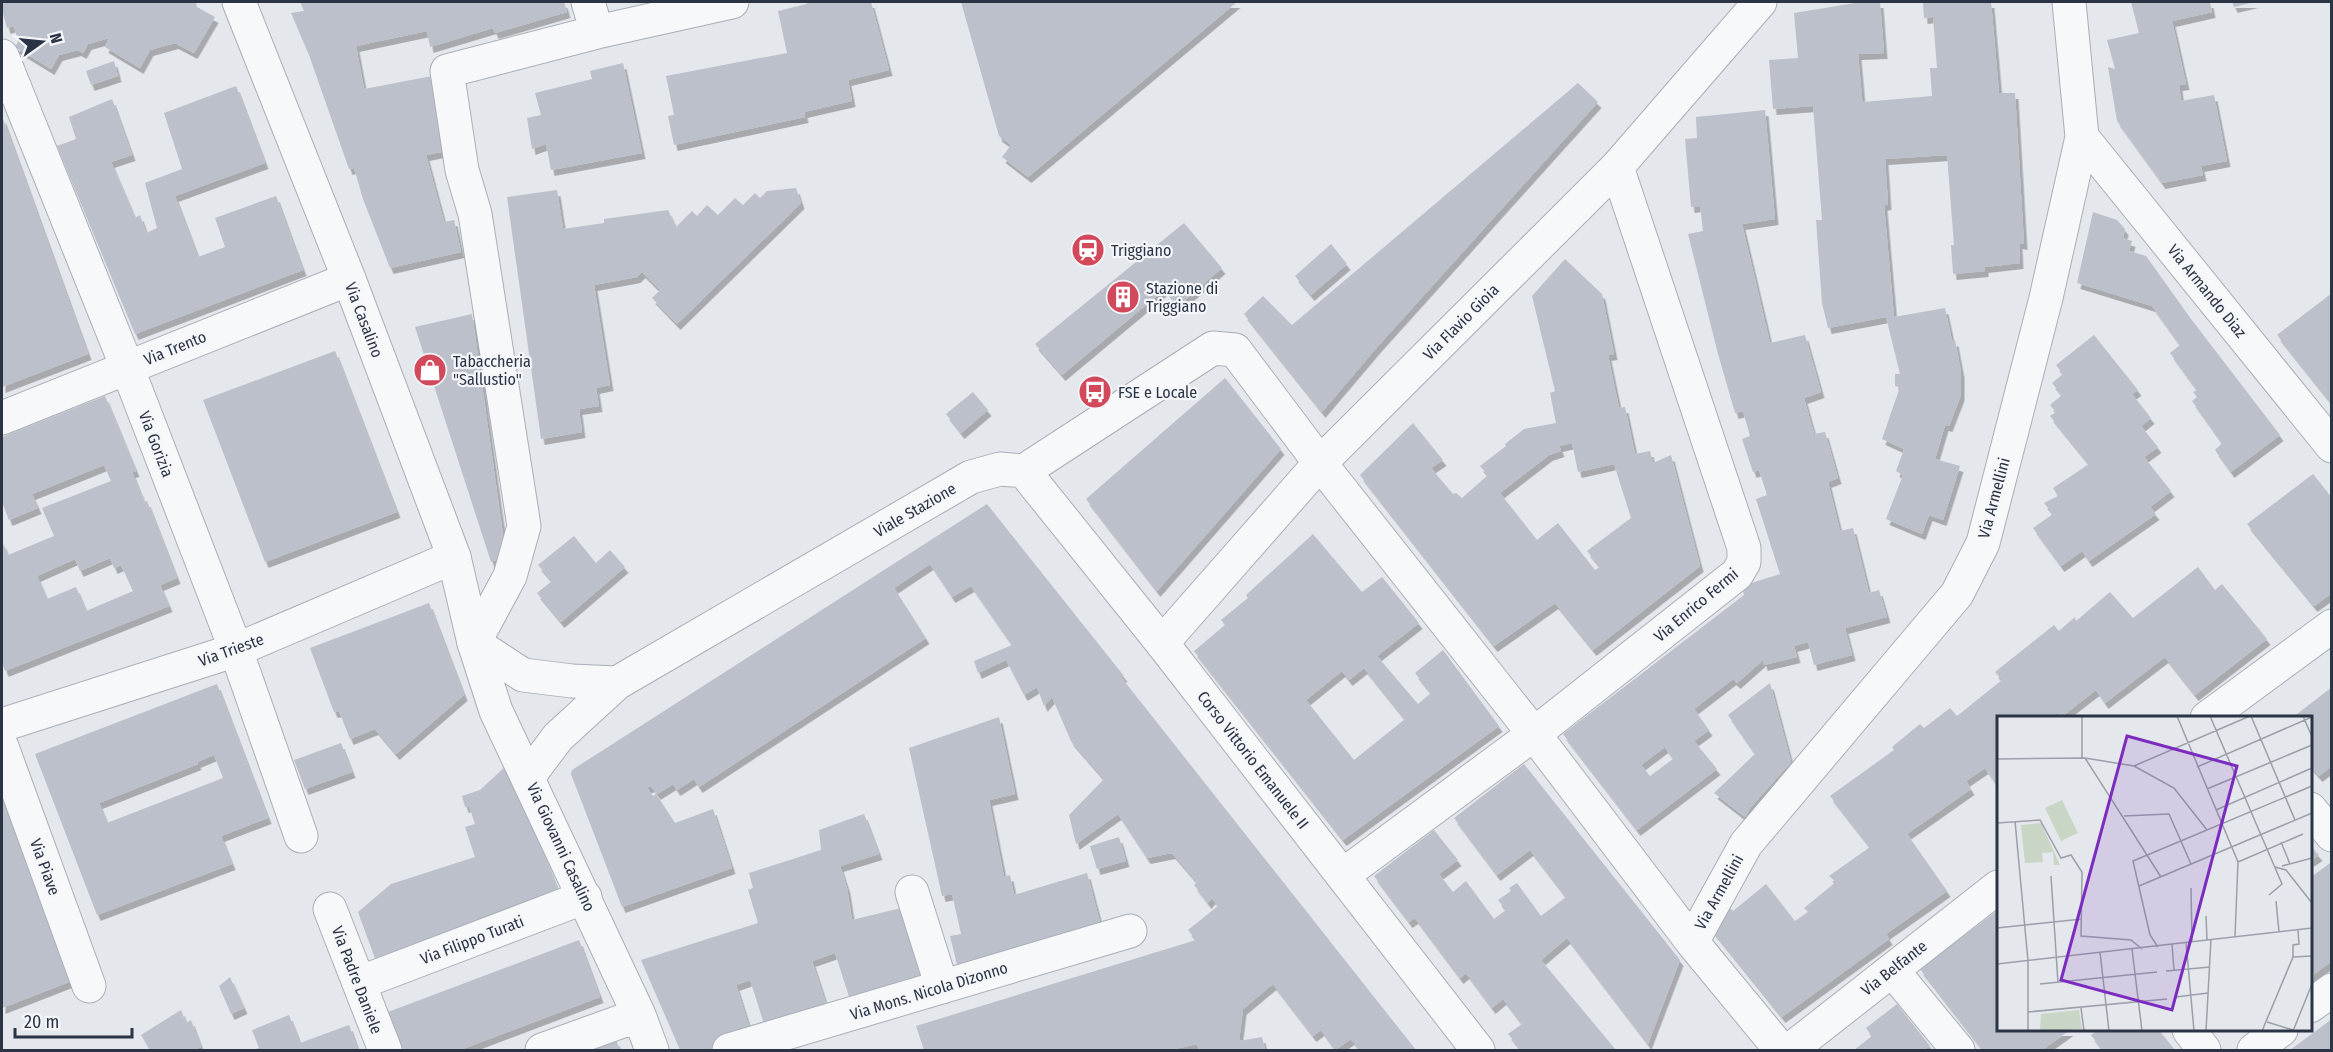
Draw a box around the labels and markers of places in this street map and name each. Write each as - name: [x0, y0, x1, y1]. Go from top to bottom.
- station icon: Triggiano: [1070, 232, 1106, 268]
- place label: Triggiano: [1111, 241, 1171, 260]
- building icon: Stazione di Triggiano: [1105, 279, 1141, 315]
- place label: Stazione di Triggiano: [1146, 279, 1218, 316]
- shop icon: Tabaccheria "Sallustio": [412, 352, 448, 388]
- place label: Tabaccheria "Sallustio": [453, 352, 531, 389]
- bus stop icon: FSE e Locale: [1077, 374, 1113, 410]
- place label: FSE e Locale: [1118, 383, 1197, 402]

